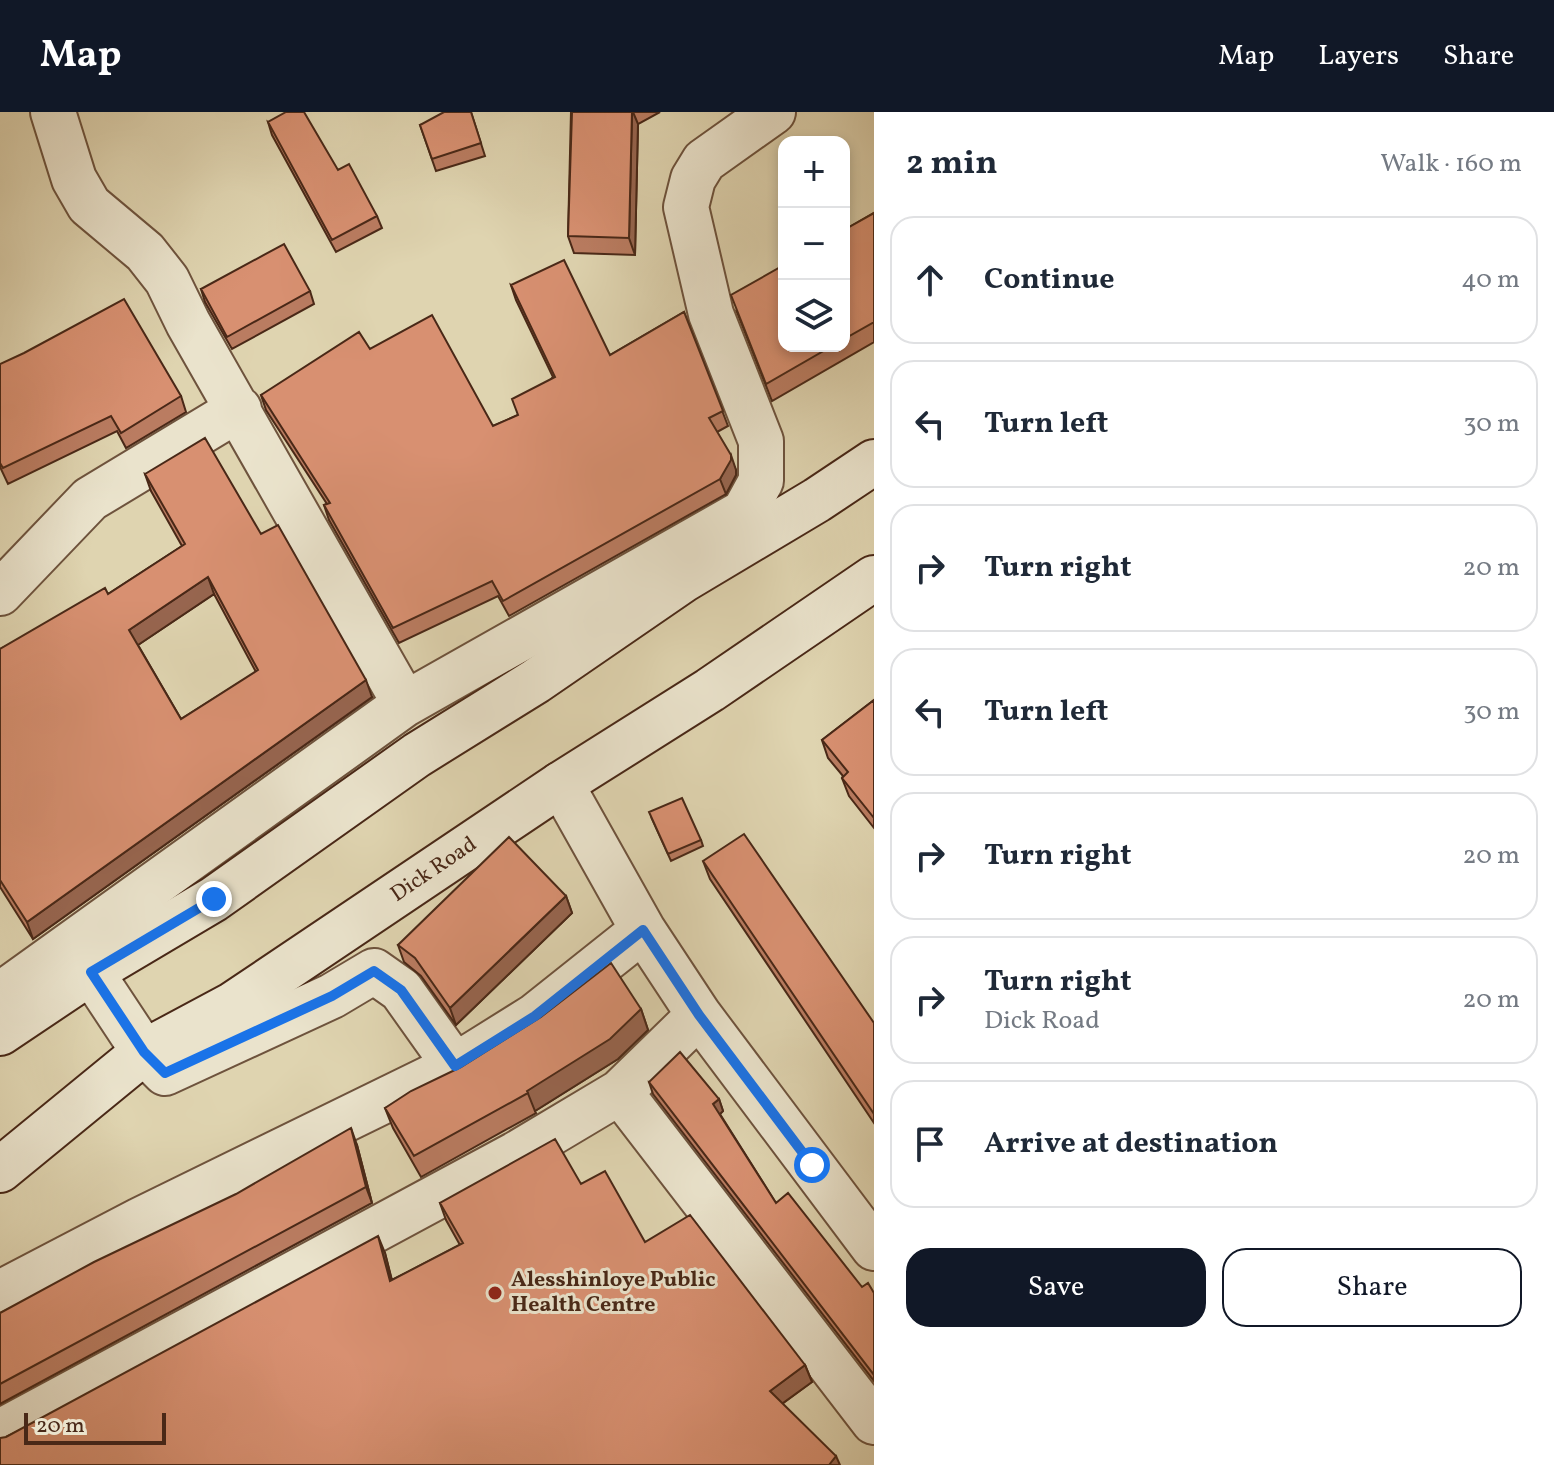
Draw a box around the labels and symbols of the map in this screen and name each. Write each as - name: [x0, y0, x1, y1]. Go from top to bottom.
- street label: Dick Road: [385, 830, 483, 910]
- route end: [196, 881, 232, 917]
- route start: [794, 1147, 830, 1183]
- place label: Alesshinloye Public Health Centre: [511, 1265, 715, 1321]
- marker: Alesshinloye Public Health Centre: [486, 1284, 504, 1302]
- scale bar: [24, 1409, 166, 1445]

